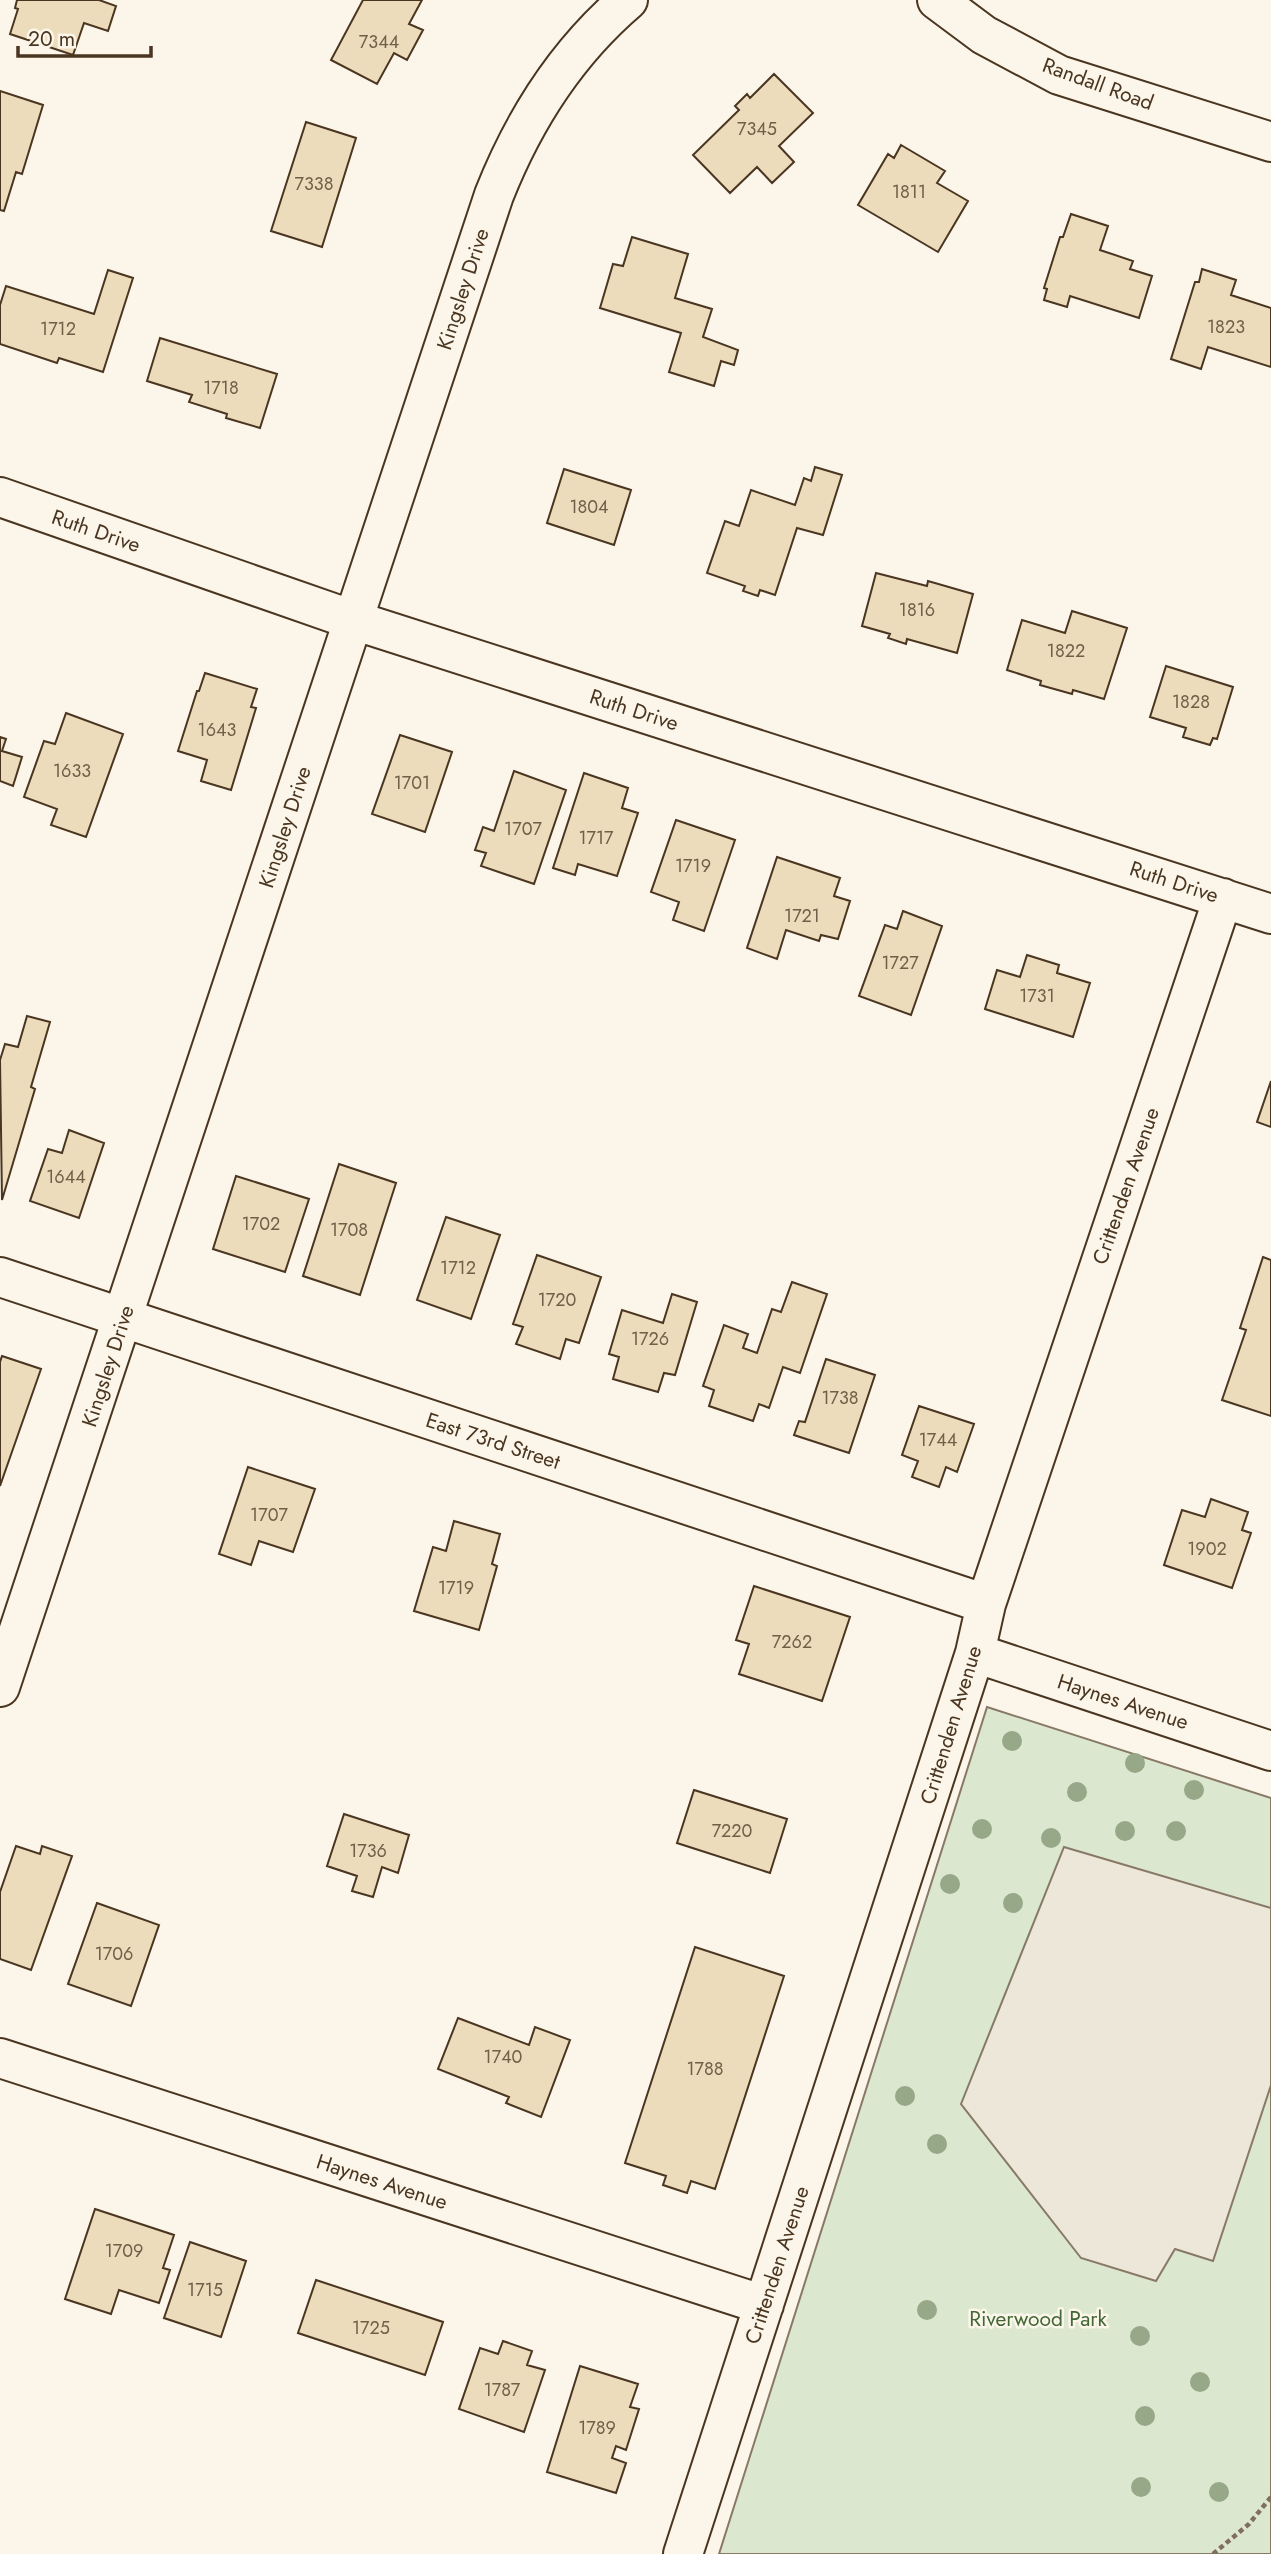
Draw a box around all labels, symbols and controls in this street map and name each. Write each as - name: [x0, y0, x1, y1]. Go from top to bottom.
- scale bar: [18, 14, 150, 58]
- text: 20 m: [28, 24, 75, 54]
- house number: 7344: [359, 29, 399, 55]
- street label: Randall Road: [1038, 50, 1158, 118]
- house number: 7345: [737, 116, 777, 142]
- house number: 7338: [295, 171, 333, 197]
- house number: 1811: [892, 179, 926, 205]
- street label: Kingsley Drive: [429, 224, 497, 354]
- house number: 1823: [1207, 314, 1245, 340]
- house number: 1712: [40, 316, 76, 342]
- house number: 1718: [203, 375, 239, 401]
- house number: 1804: [569, 494, 609, 520]
- street label: Ruth Drive: [48, 502, 144, 560]
- house number: 1816: [899, 597, 935, 623]
- house number: 1822: [1047, 638, 1085, 664]
- street label: Ruth Drive: [586, 682, 682, 739]
- house number: 1828: [1172, 689, 1210, 715]
- house number: 1643: [198, 717, 237, 743]
- house number: 1633: [53, 758, 91, 784]
- street label: Kingsley Drive: [251, 762, 319, 892]
- house number: 1701: [394, 770, 430, 796]
- house number: 1707: [504, 816, 542, 842]
- house number: 1717: [578, 825, 614, 851]
- house number: 1719: [675, 853, 711, 879]
- street label: Ruth Drive: [1126, 854, 1222, 911]
- house number: 1721: [784, 903, 820, 929]
- house number: 1727: [881, 950, 919, 976]
- house number: 1731: [1019, 983, 1055, 1009]
- street label: Crittenden Avenue: [1085, 1103, 1167, 1269]
- house number: 1644: [46, 1164, 86, 1190]
- house number: 1702: [242, 1211, 280, 1237]
- house number: 1708: [330, 1217, 368, 1243]
- house number: 1712: [440, 1255, 476, 1281]
- house number: 1720: [538, 1287, 576, 1313]
- street label: Kingsley Drive: [74, 1301, 142, 1431]
- house number: 1726: [631, 1326, 669, 1352]
- house number: 1738: [821, 1385, 859, 1411]
- street label: East 73rd Street: [422, 1405, 564, 1477]
- house number: 1744: [919, 1427, 957, 1453]
- house number: 1707: [250, 1502, 288, 1528]
- house number: 1902: [1187, 1536, 1227, 1562]
- house number: 1719: [438, 1575, 474, 1601]
- house number: 7262: [772, 1629, 812, 1655]
- street label: Crittenden Avenue: [913, 1642, 989, 1808]
- street label: Haynes Avenue: [1054, 1667, 1193, 1737]
- house number: 7220: [712, 1818, 753, 1844]
- house number: 1736: [349, 1838, 387, 1864]
- house number: 1706: [95, 1941, 133, 1967]
- house number: 1740: [484, 2044, 523, 2070]
- house number: 1788: [686, 2056, 724, 2082]
- street label: Haynes Avenue: [313, 2147, 452, 2217]
- street label: Crittenden Avenue: [737, 2182, 817, 2348]
- house number: 1709: [105, 2238, 143, 2264]
- house number: 1715: [187, 2277, 223, 2303]
- park label: Riverwood Park: [969, 2304, 1107, 2334]
- house number: 1725: [352, 2315, 390, 2341]
- house number: 1787: [484, 2377, 521, 2403]
- house number: 1789: [578, 2415, 616, 2441]

